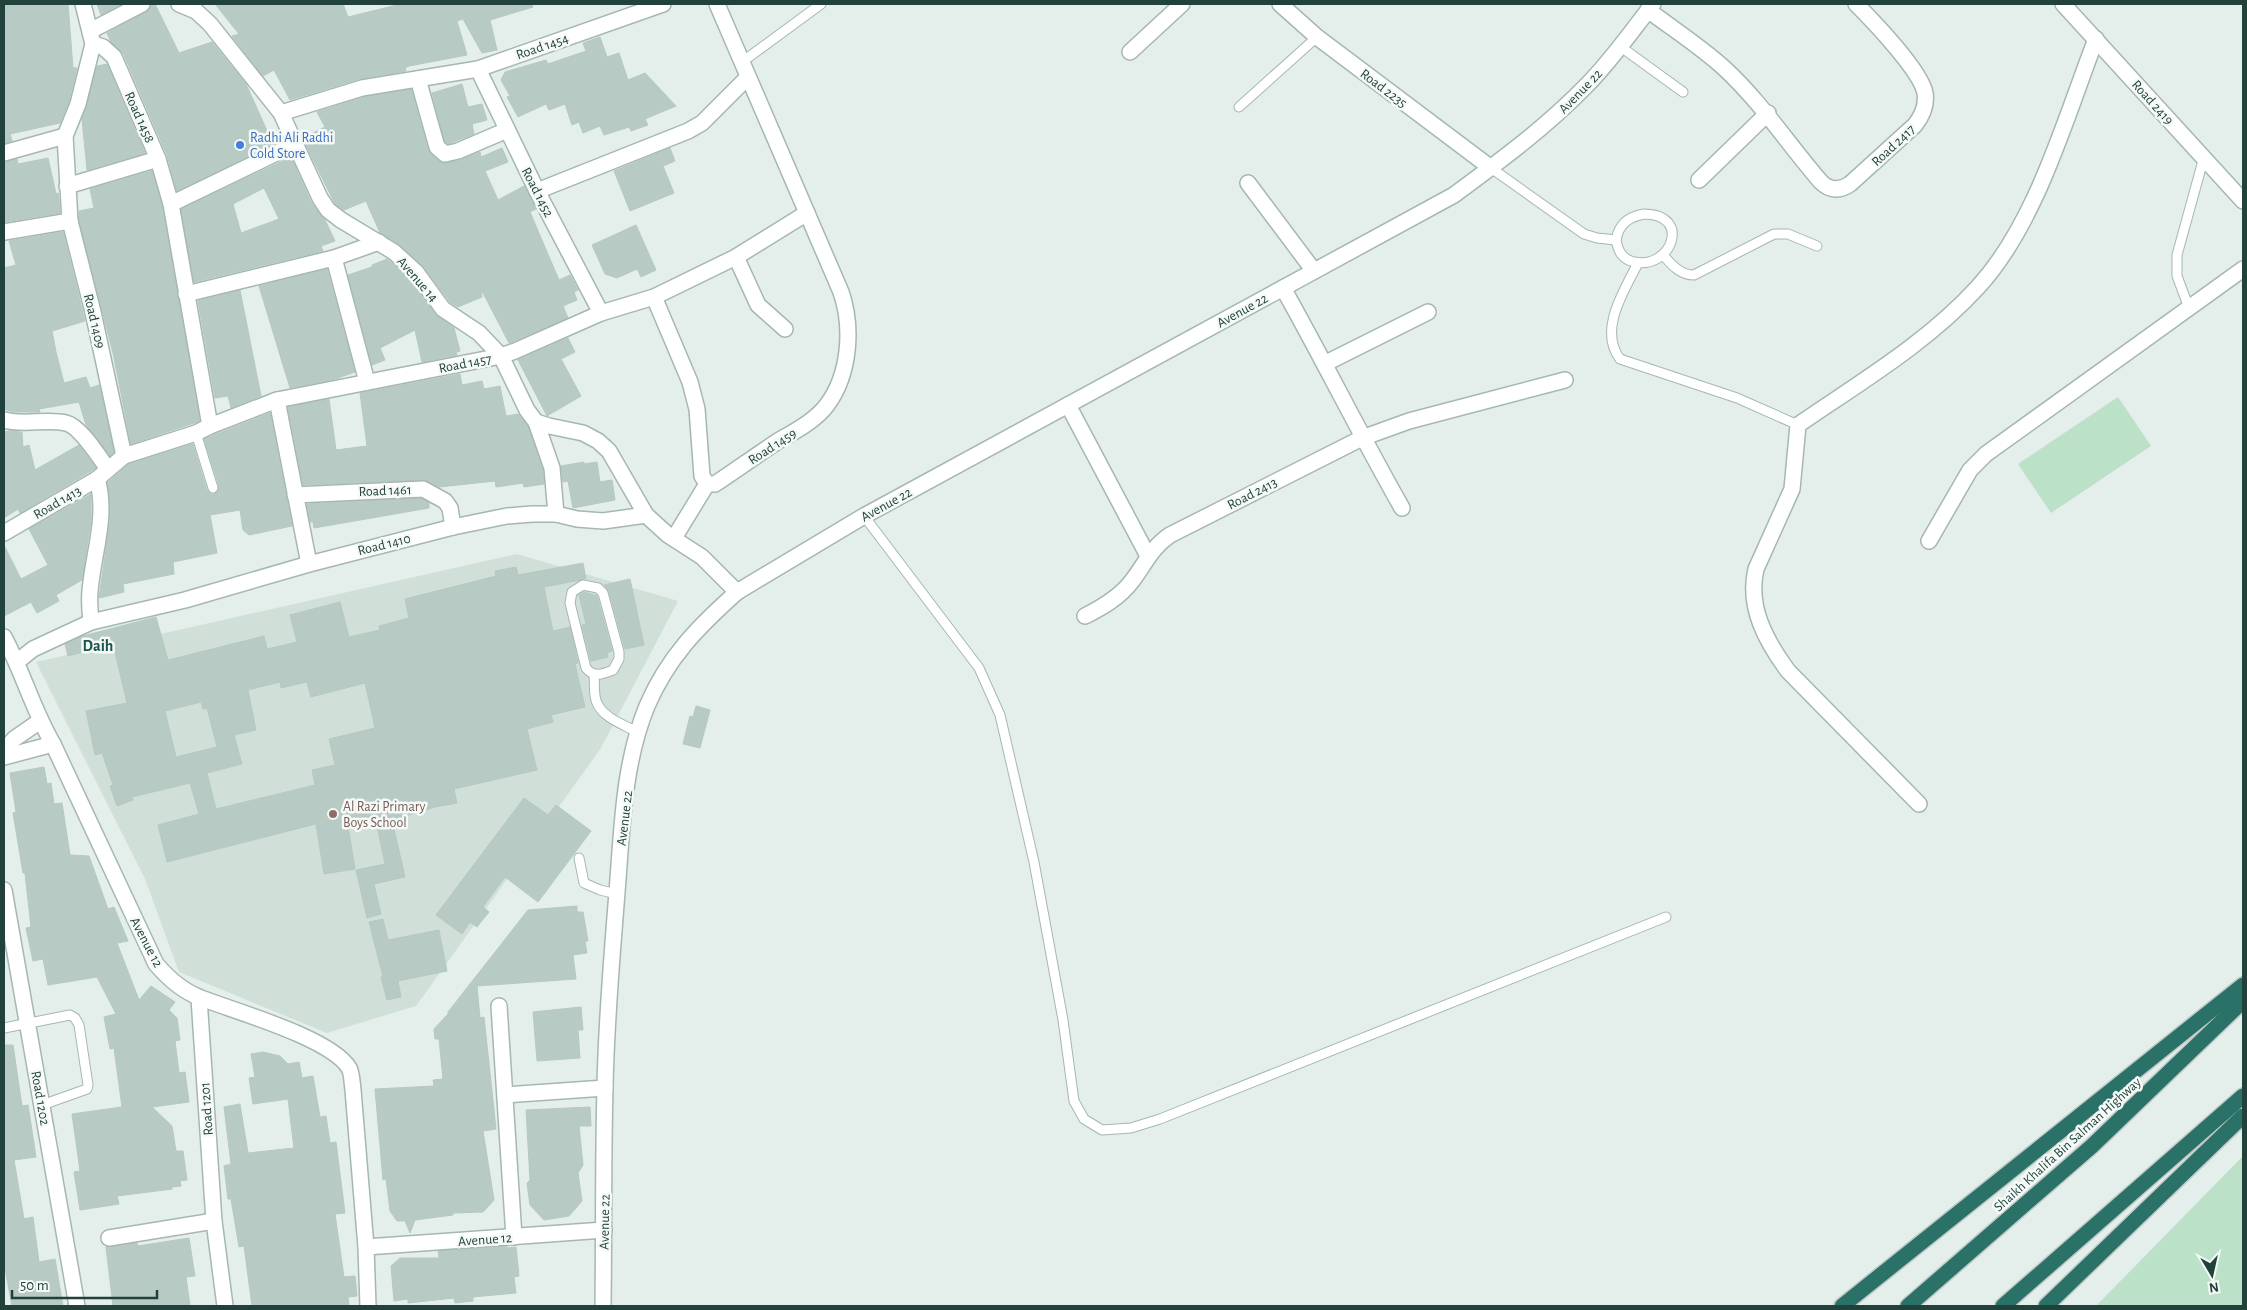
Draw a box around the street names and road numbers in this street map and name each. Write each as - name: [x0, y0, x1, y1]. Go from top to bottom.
- street label: Road 1454: [514, 31, 571, 62]
- street label: Road 2235: [1357, 67, 1409, 111]
- street label: Avenue 22: [1556, 67, 1605, 117]
- street label: Road 2419: [2129, 78, 2176, 128]
- street label: Road 1458: [122, 90, 157, 145]
- street label: Road 2417: [1869, 122, 1918, 169]
- street label: Road 1452: [519, 165, 556, 220]
- street label: Avenue 14: [394, 254, 441, 305]
- street label: Avenue 22: [1215, 291, 1270, 331]
- street label: Road 1409: [81, 293, 107, 350]
- street label: Road 1457: [438, 352, 493, 376]
- street label: Road 1459: [746, 426, 799, 467]
- street label: Road 2413: [1225, 475, 1280, 512]
- street label: Road 1461: [358, 483, 412, 499]
- street label: Road 1413: [31, 484, 84, 522]
- street label: Avenue 22: [859, 485, 914, 525]
- street label: Road 1410: [356, 532, 412, 558]
- street label: Avenue 22: [615, 790, 635, 847]
- street label: Avenue 12: [127, 915, 165, 970]
- street label: Road 1202: [28, 1070, 52, 1127]
- street label: Shaikh Khalifa Bin Salman Highway: [1991, 1075, 2144, 1214]
- street label: Road 1201: [198, 1082, 216, 1136]
- street label: Avenue 22: [598, 1194, 612, 1250]
- street label: Avenue 12: [457, 1231, 513, 1249]

